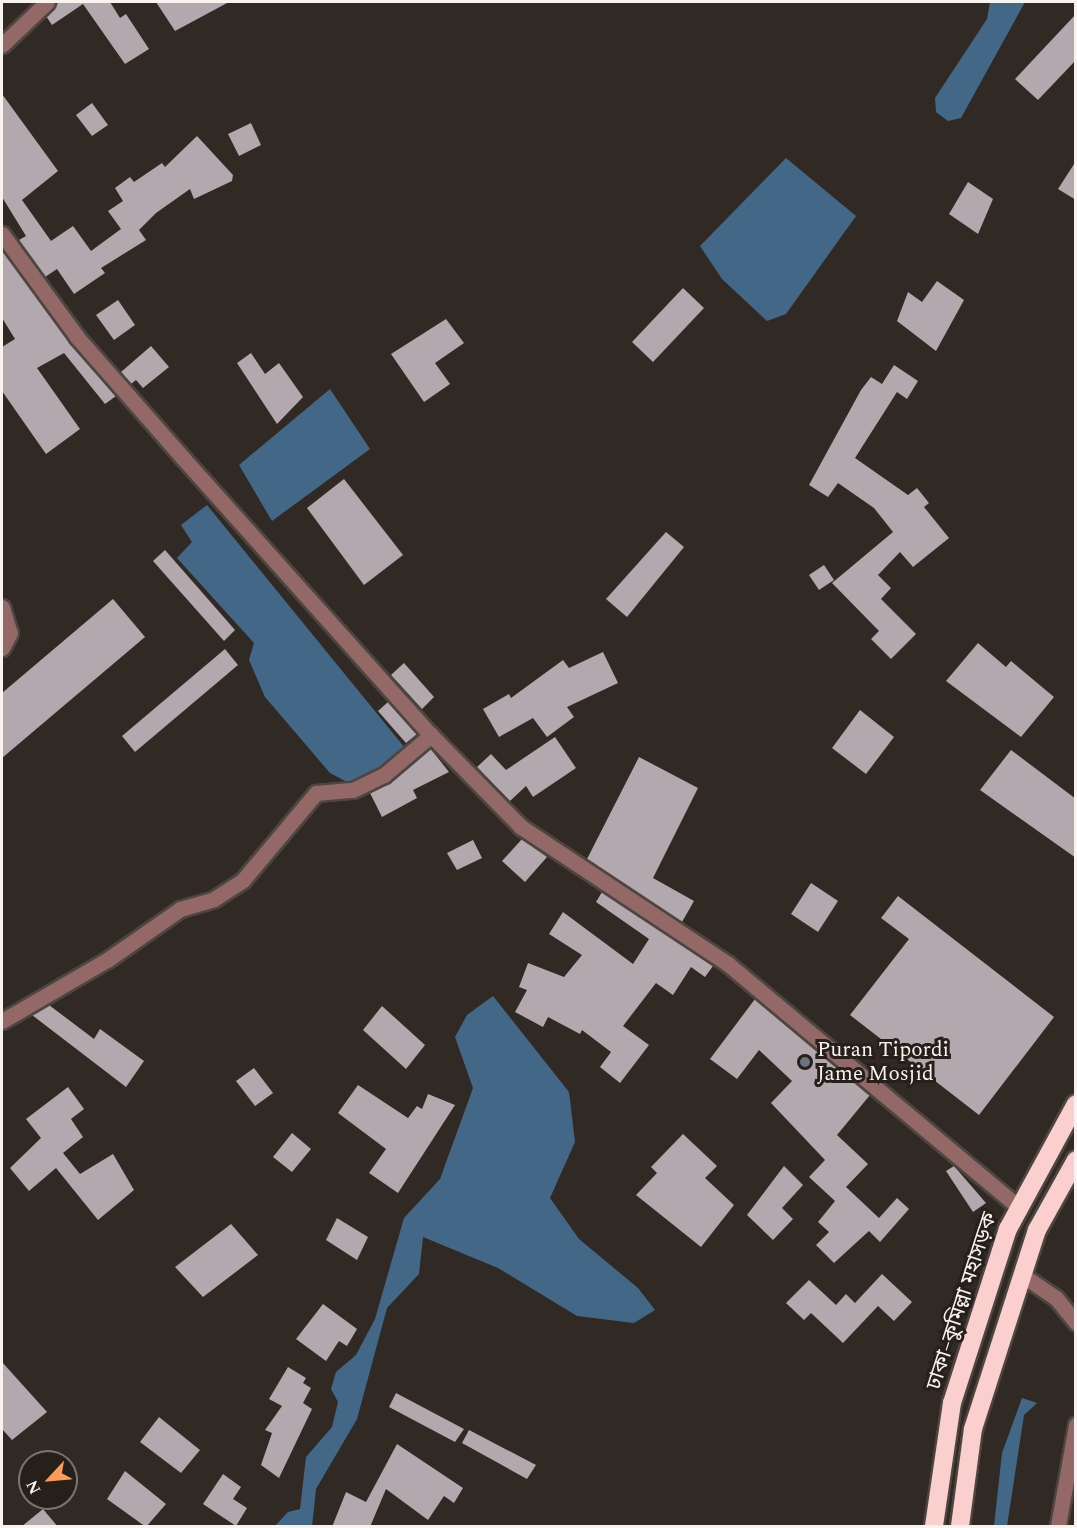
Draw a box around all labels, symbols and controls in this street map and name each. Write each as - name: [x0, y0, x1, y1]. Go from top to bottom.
- place label: Puran Tipordi Jame Mosjid: [817, 1037, 949, 1087]
- marker: Puran Tipordi Jame Mosjid: [798, 1055, 812, 1069]
- street label: ঢাকা–কুমিল্লা মহাসড়ক: [921, 1209, 1003, 1393]
- north arrow: [18, 1450, 78, 1510]
- text: N: [20, 1476, 47, 1498]

